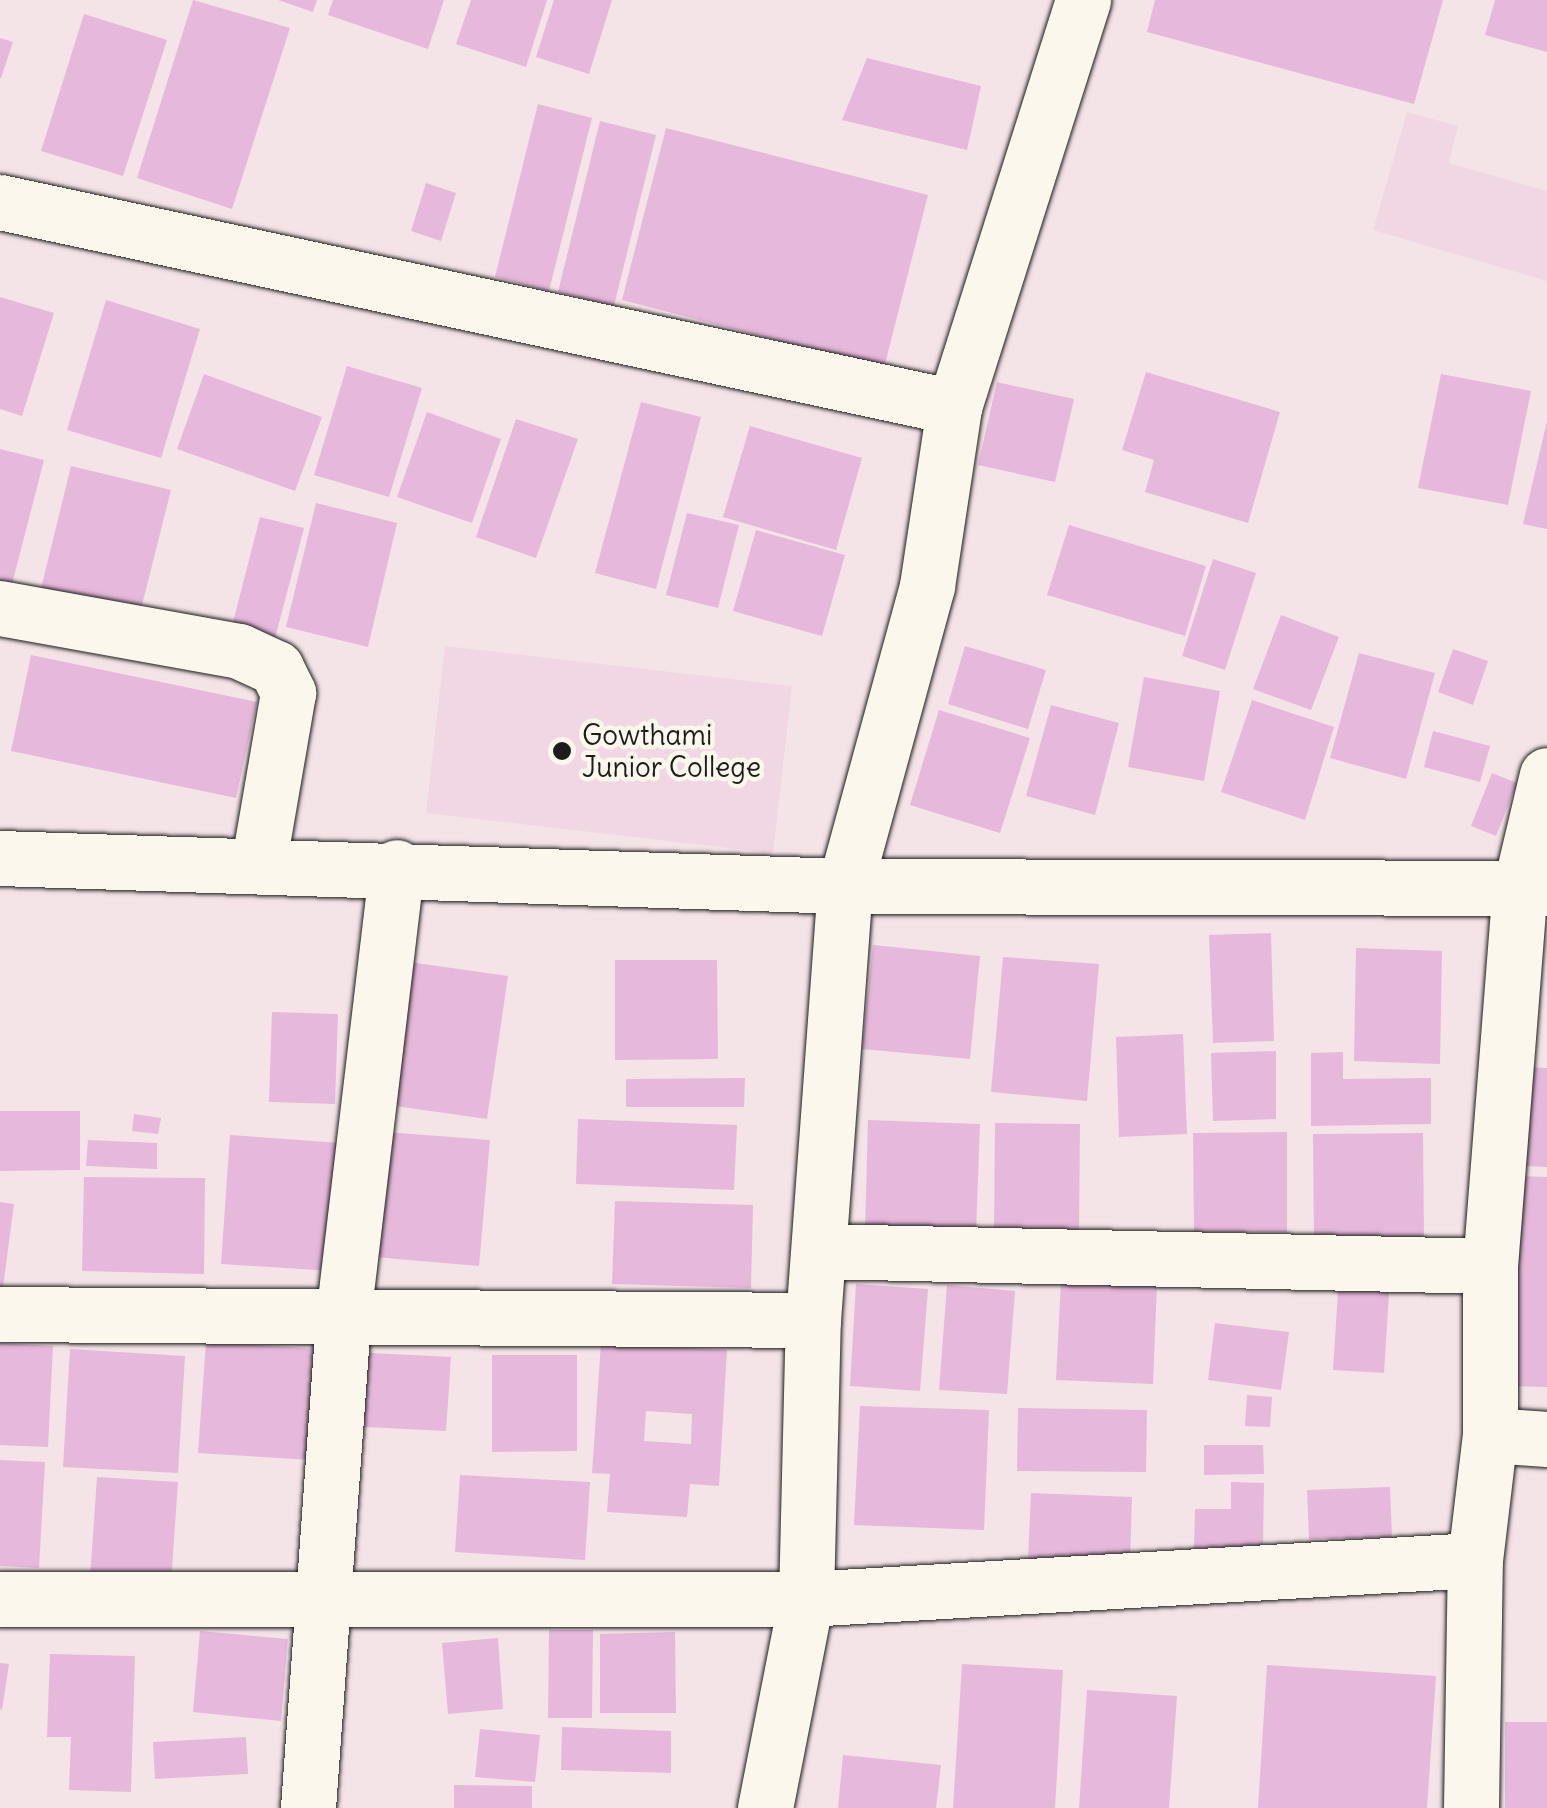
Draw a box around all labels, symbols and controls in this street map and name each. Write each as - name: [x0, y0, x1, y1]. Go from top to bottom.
- place label: Gowthami Junior College: [582, 718, 761, 784]
- marker: Gowthami Junior College: [551, 740, 573, 762]

